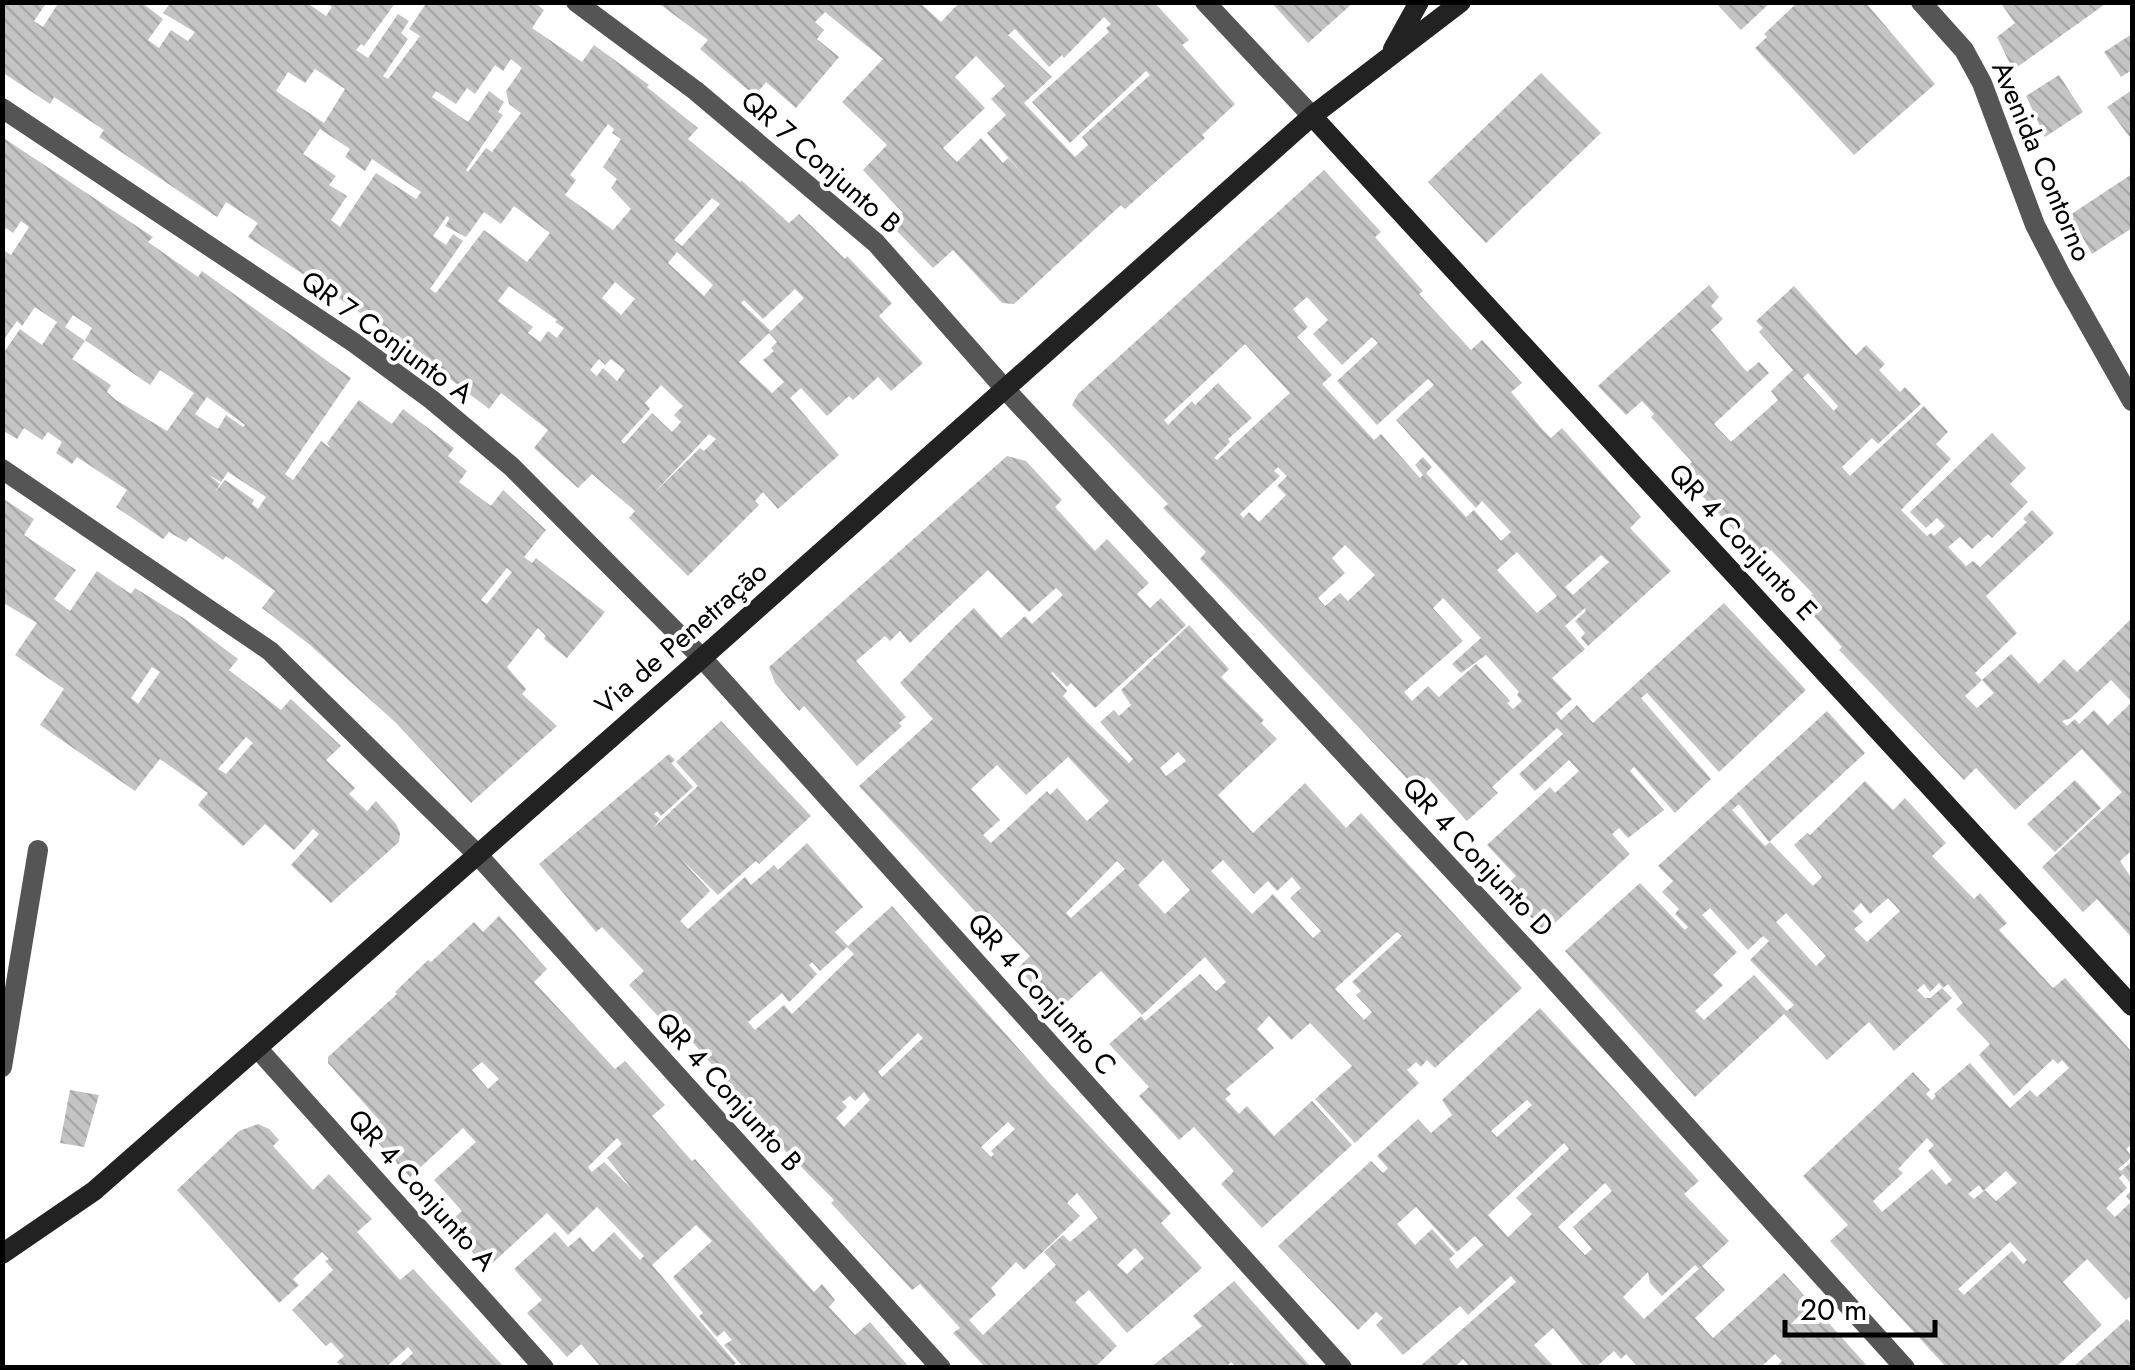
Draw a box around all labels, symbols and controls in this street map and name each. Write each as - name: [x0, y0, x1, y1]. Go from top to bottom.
- street label: Avenida Contorno: [1981, 55, 2103, 267]
- street label: QR 7 Conjunto B: [732, 81, 910, 243]
- street label: QR 7 Conjunto A: [293, 261, 482, 414]
- street label: QR 4 Conjunto E: [1659, 454, 1827, 630]
- street label: Via de Penetração: [586, 552, 776, 724]
- street label: QR 4 Conjunto D: [1393, 768, 1563, 946]
- street label: QR 4 Conjunto C: [958, 904, 1126, 1084]
- street label: QR 4 Conjunto B: [646, 1003, 812, 1181]
- street label: QR 4 Conjunto A: [338, 1100, 506, 1280]
- scale bar: [1785, 1275, 1935, 1337]
- text: 20 m: [1800, 1288, 1867, 1331]

